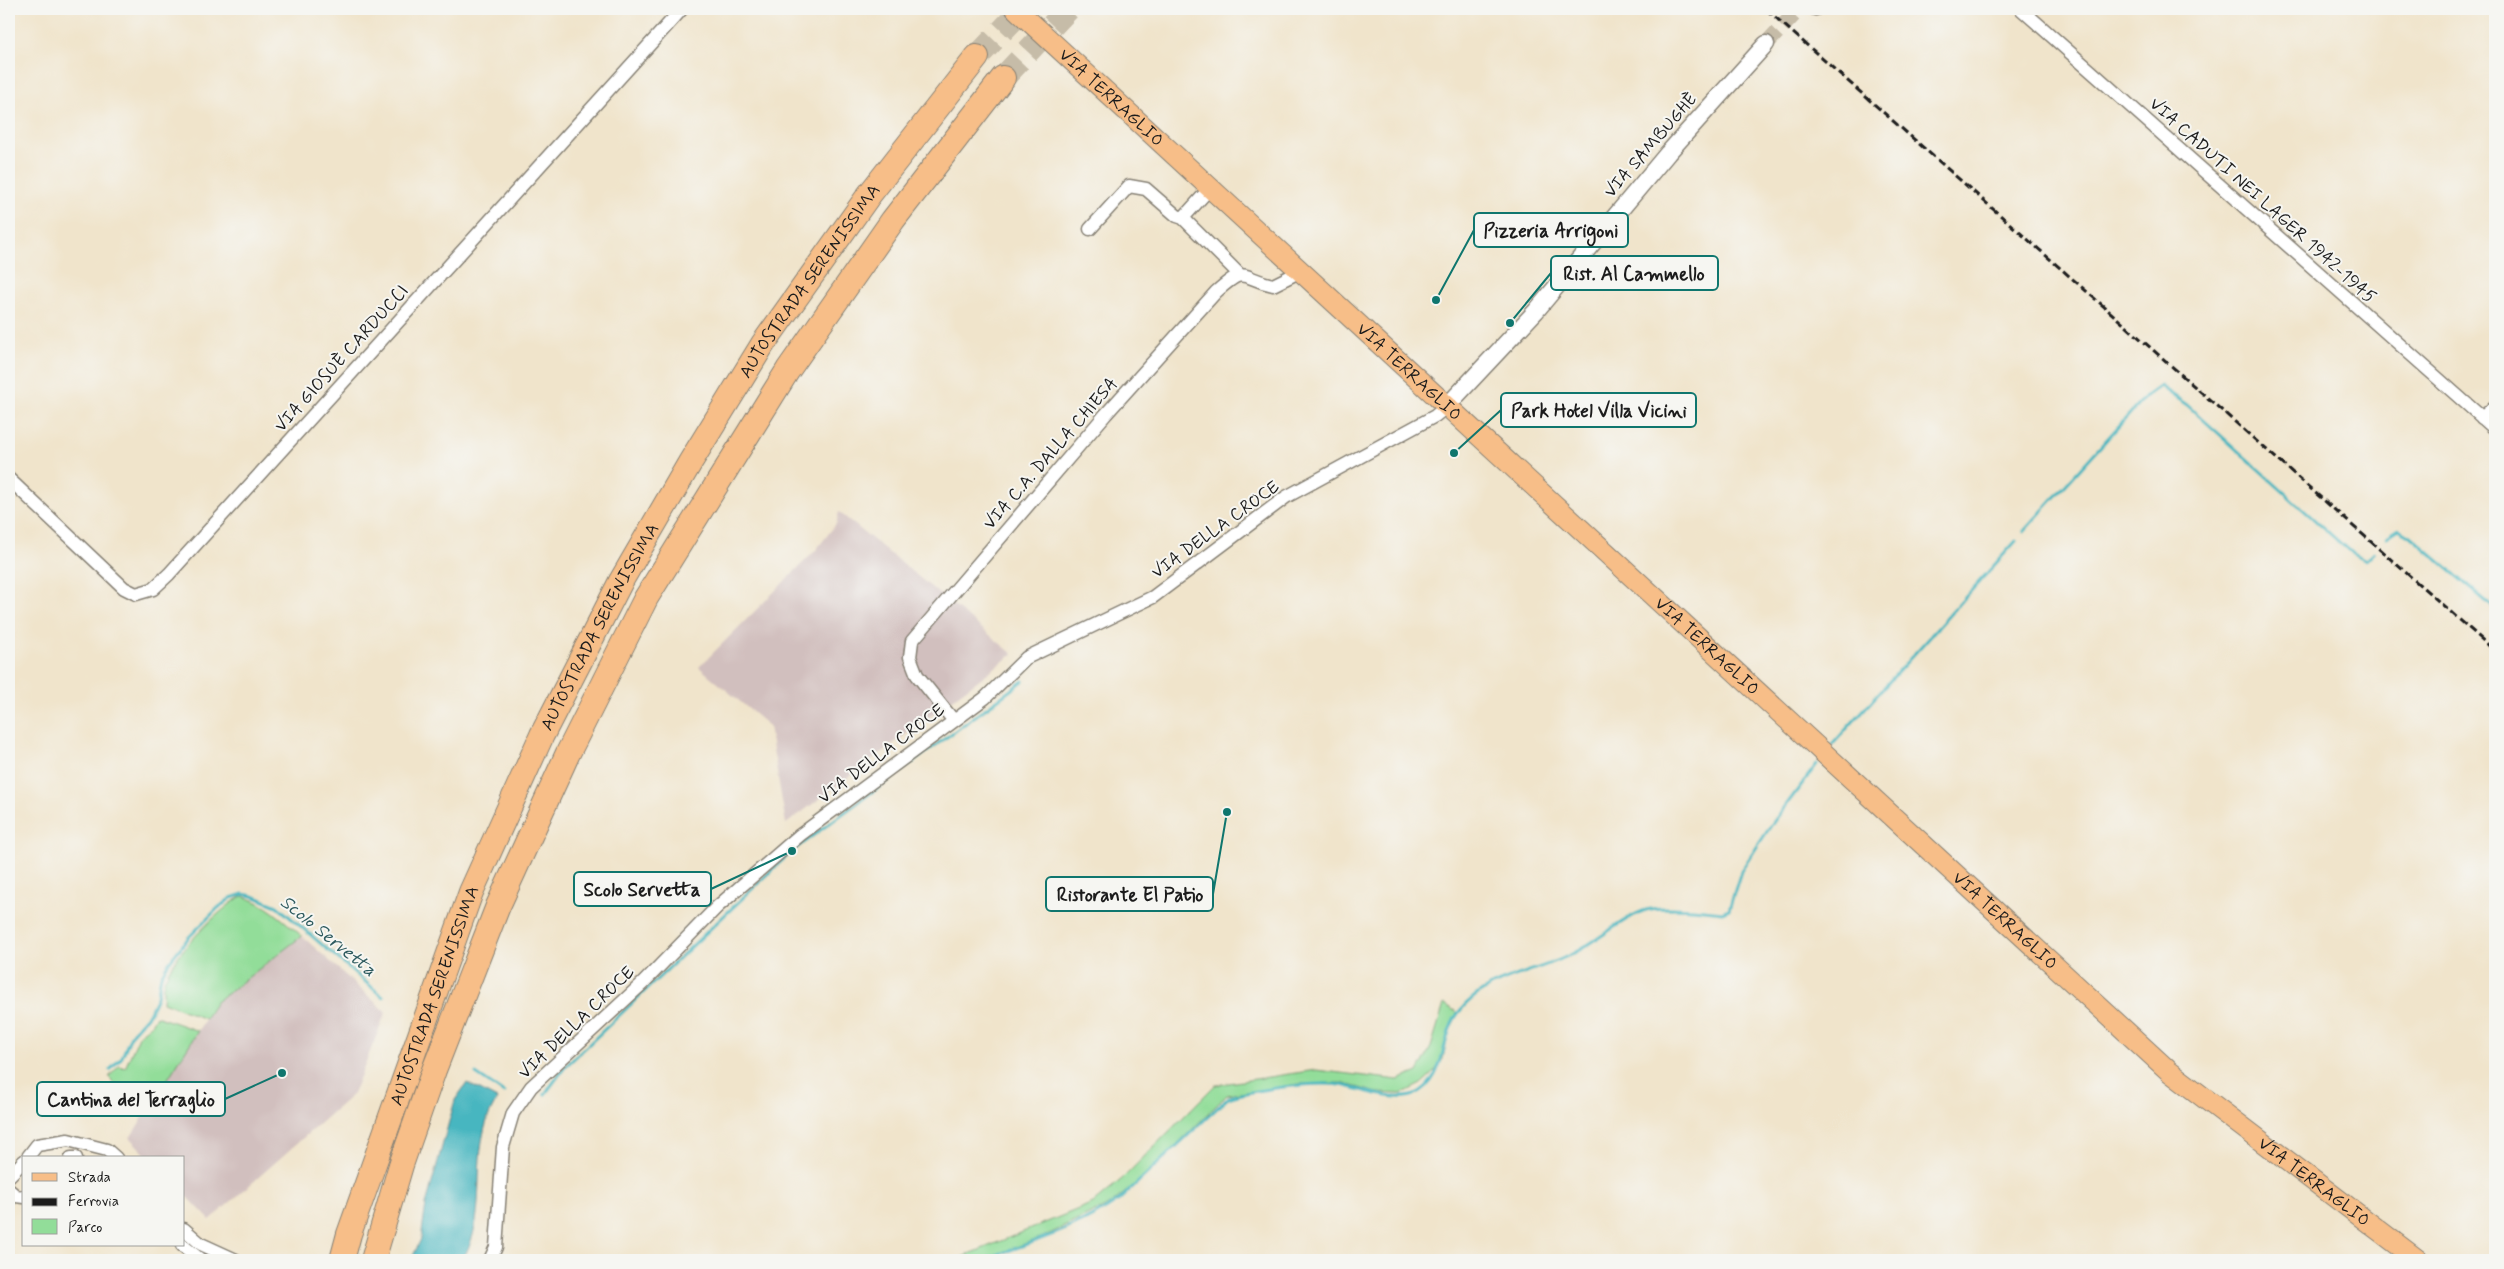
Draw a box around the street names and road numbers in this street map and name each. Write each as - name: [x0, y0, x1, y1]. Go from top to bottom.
- street label: VIA TERRAGLIO: [1053, 43, 1169, 152]
- street label: VIA SAMBUGHÈ: [1599, 88, 1703, 203]
- street label: VIA CADUTI NEI LAGER 1942-1945: [2144, 92, 2381, 309]
- street label: AUTOSTRADA SERENISSIMA: [734, 179, 886, 383]
- street label: VIA GIOSUÈ CARDUCCI: [269, 280, 414, 437]
- street label: VIA TERRAGLIO: [1351, 318, 1467, 427]
- street label: VIA C.A. DALLA CHIESA: [978, 373, 1123, 535]
- street label: VIA DELLA CROCE: [1147, 475, 1285, 585]
- street label: AUTOSTRADA SERENISSIMA: [535, 519, 665, 735]
- street label: VIA TERRAGLIO: [1649, 592, 1764, 701]
- street label: VIA DELLA CROCE: [813, 698, 950, 809]
- street label: VIA TERRAGLIO: [1947, 866, 2062, 976]
- street label: AUTOSTRADA SERENISSIMA: [385, 883, 485, 1109]
- street label: VIA DELLA CROCE: [513, 961, 640, 1085]
- street label: VIA TERRAGLIO: [2253, 1132, 2375, 1232]

